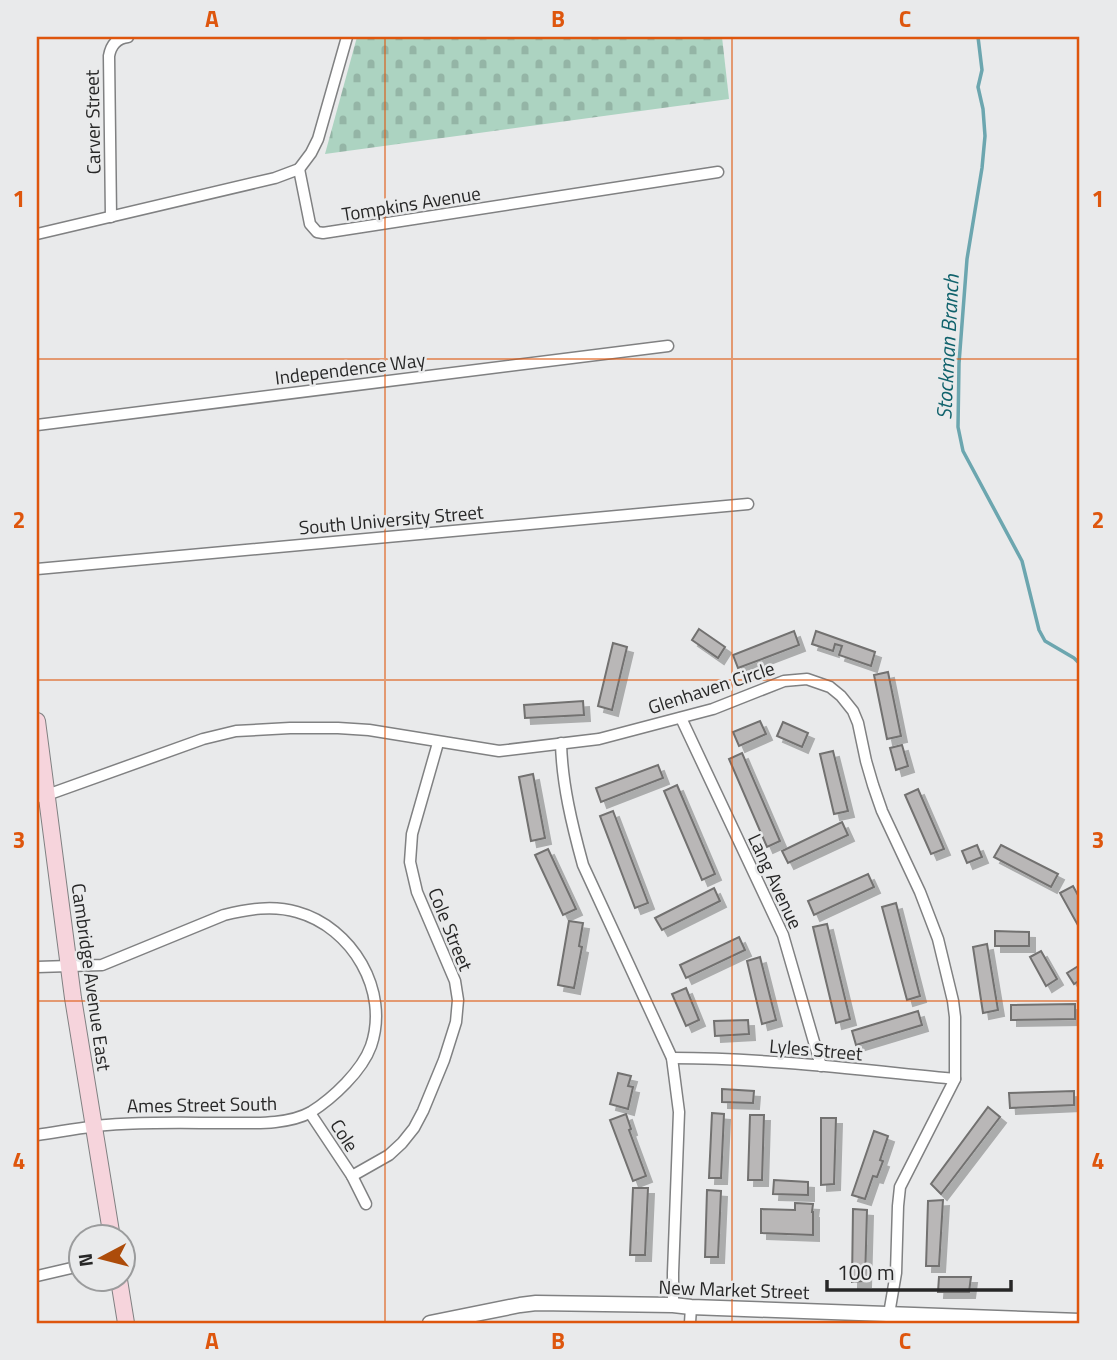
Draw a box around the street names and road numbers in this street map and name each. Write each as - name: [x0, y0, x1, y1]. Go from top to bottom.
- street label: Carver Street: [77, 69, 107, 175]
- street label: Tompkins Avenue: [340, 178, 482, 228]
- street label: Independence Way: [273, 344, 427, 392]
- street label: South University Street: [297, 496, 485, 542]
- street label: Glenhaven Circle: [644, 653, 778, 721]
- street label: Lang Avenue: [741, 829, 811, 933]
- street label: Cambridge Avenue East: [64, 881, 120, 1073]
- street label: Cole Street: [421, 883, 481, 975]
- street label: Lyles Street: [768, 1030, 864, 1068]
- street label: Ames Street South: [127, 1088, 277, 1120]
- street label: Cole: [324, 1113, 366, 1157]
- street label: New Market Street: [658, 1272, 810, 1306]

